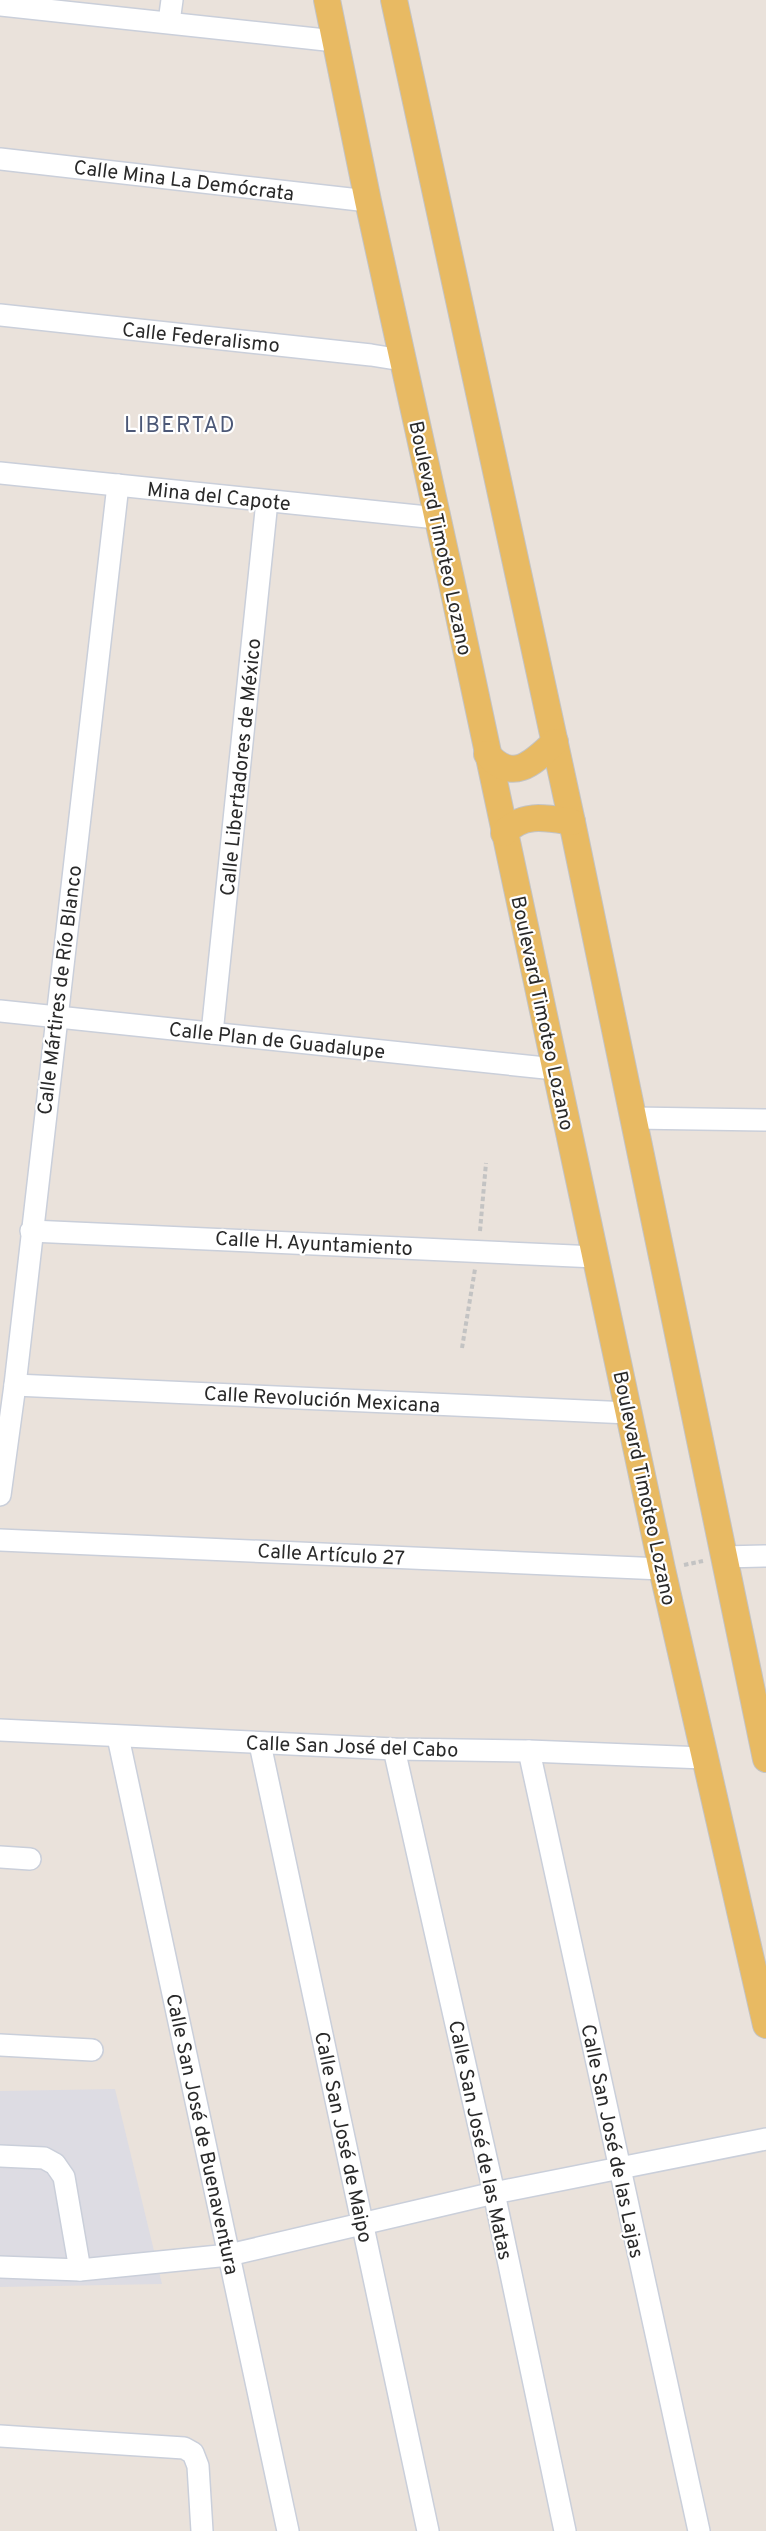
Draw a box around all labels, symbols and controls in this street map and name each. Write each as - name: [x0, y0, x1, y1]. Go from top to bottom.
- street label: Calle Mina La Demócrata: [72, 156, 295, 208]
- street label: Calle Federalismo: [121, 318, 281, 360]
- district label: LIBERTAD: [124, 413, 236, 440]
- street label: Boulevard Timoteo Lozano: [401, 419, 477, 658]
- street label: Mina del Capote: [146, 478, 292, 518]
- street label: Calle Libertadores de México: [216, 637, 268, 897]
- street label: Calle Mártires de Río Blanco: [33, 864, 89, 1116]
- street label: Boulevard Timoteo Lozano: [503, 894, 579, 1133]
- street label: Calle Plan de Guadalupe: [167, 1018, 386, 1066]
- street label: Calle H. Ayuntamiento: [214, 1227, 413, 1263]
- street label: Boulevard Timoteo Lozano: [605, 1369, 681, 1608]
- street label: Calle Revolución Mexicana: [203, 1382, 441, 1420]
- street label: Calle Artículo 27: [257, 1539, 405, 1573]
- street label: Calle San José del Cabo: [245, 1731, 459, 1765]
- street label: Calle San José de Buenaventura: [159, 1991, 244, 2277]
- street label: Calle San José de las Matas: [441, 2018, 517, 2263]
- street label: Calle San José de las Lajas: [574, 2022, 649, 2261]
- street label: Calle San José de Maipo: [307, 2029, 377, 2245]

